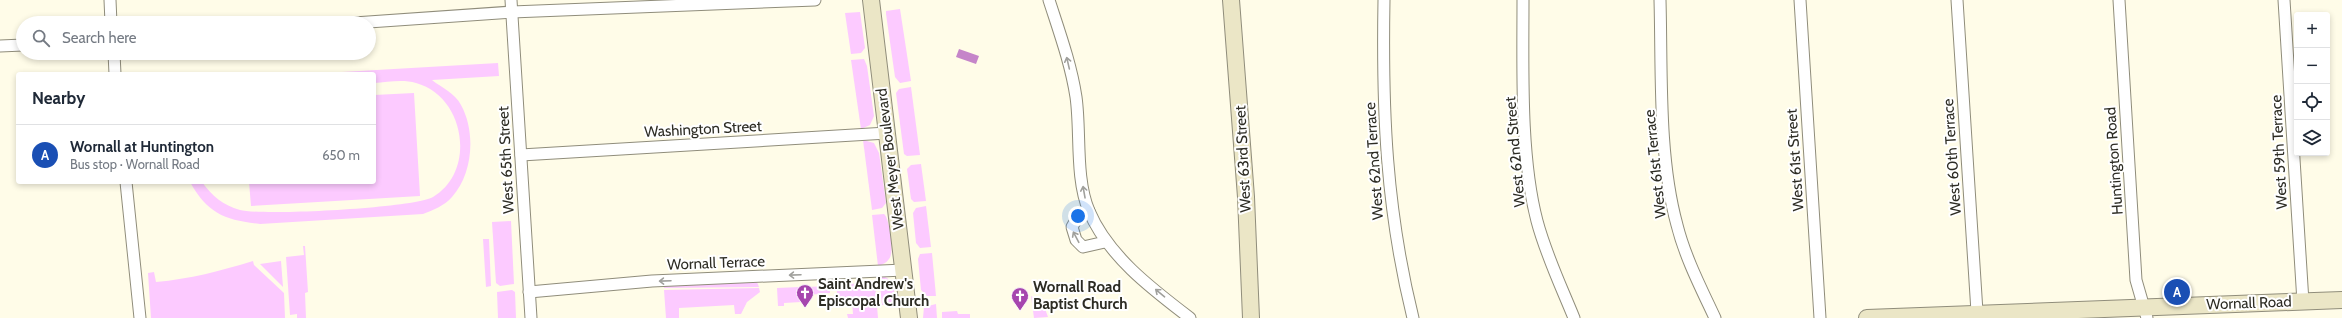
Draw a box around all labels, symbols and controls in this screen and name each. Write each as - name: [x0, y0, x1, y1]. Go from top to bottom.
- map controls: [2294, 12, 2330, 156]
- button: +: [2294, 12, 2330, 48]
- search box: [16, 16, 376, 60]
- icon: search: [30, 27, 52, 49]
- text: Search here: [62, 29, 137, 47]
- button: −: [2294, 48, 2330, 84]
- one-way arrow: [1064, 57, 1071, 70]
- button: locate: [2294, 84, 2330, 120]
- street label: West Meyer Boulevard: [872, 87, 908, 231]
- text: Nearby: [32, 88, 85, 108]
- street label: West 59th Terrace: [2267, 94, 2291, 210]
- street label: West 62nd Street: [1501, 96, 1529, 208]
- street label: West 60th Terrace: [1939, 98, 1965, 216]
- street label: West 62nd Terrace: [1361, 101, 1387, 220]
- street label: West 63rd Street: [1231, 105, 1255, 213]
- street label: West 65th Street: [494, 106, 518, 214]
- street label: Huntington Road: [2101, 106, 2127, 216]
- street label: West 61st Terrace: [1640, 108, 1670, 219]
- street label: West 61st Street: [1782, 108, 1808, 212]
- street label: Washington Street: [644, 117, 762, 141]
- button: layers: [2294, 120, 2330, 156]
- text: Wornall at Huntington: [70, 138, 214, 156]
- text: A: [41, 147, 49, 163]
- text: 650 m: [322, 147, 360, 163]
- text: Bus stop · Wornall Road: [70, 156, 200, 172]
- one-way arrow: [1080, 186, 1088, 199]
- your location: [1068, 206, 1088, 226]
- one-way arrow: [1072, 231, 1079, 243]
- street label: Wornall Terrace: [667, 252, 766, 274]
- one-way arrow: [789, 271, 802, 279]
- place label: Saint Andrew's Episcopal Church: [818, 275, 929, 310]
- one-way arrow: [659, 277, 672, 284]
- pin: A: [2164, 277, 2190, 307]
- place label: Wornall Road Baptist Church: [1033, 278, 1128, 313]
- church icon: Saint Andrew's Episcopal Church: [795, 283, 815, 308]
- church icon: Wornall Road Baptist Church: [1010, 286, 1030, 311]
- one-way arrow: [1155, 289, 1166, 298]
- street label: Wornall Road: [2206, 293, 2292, 313]

